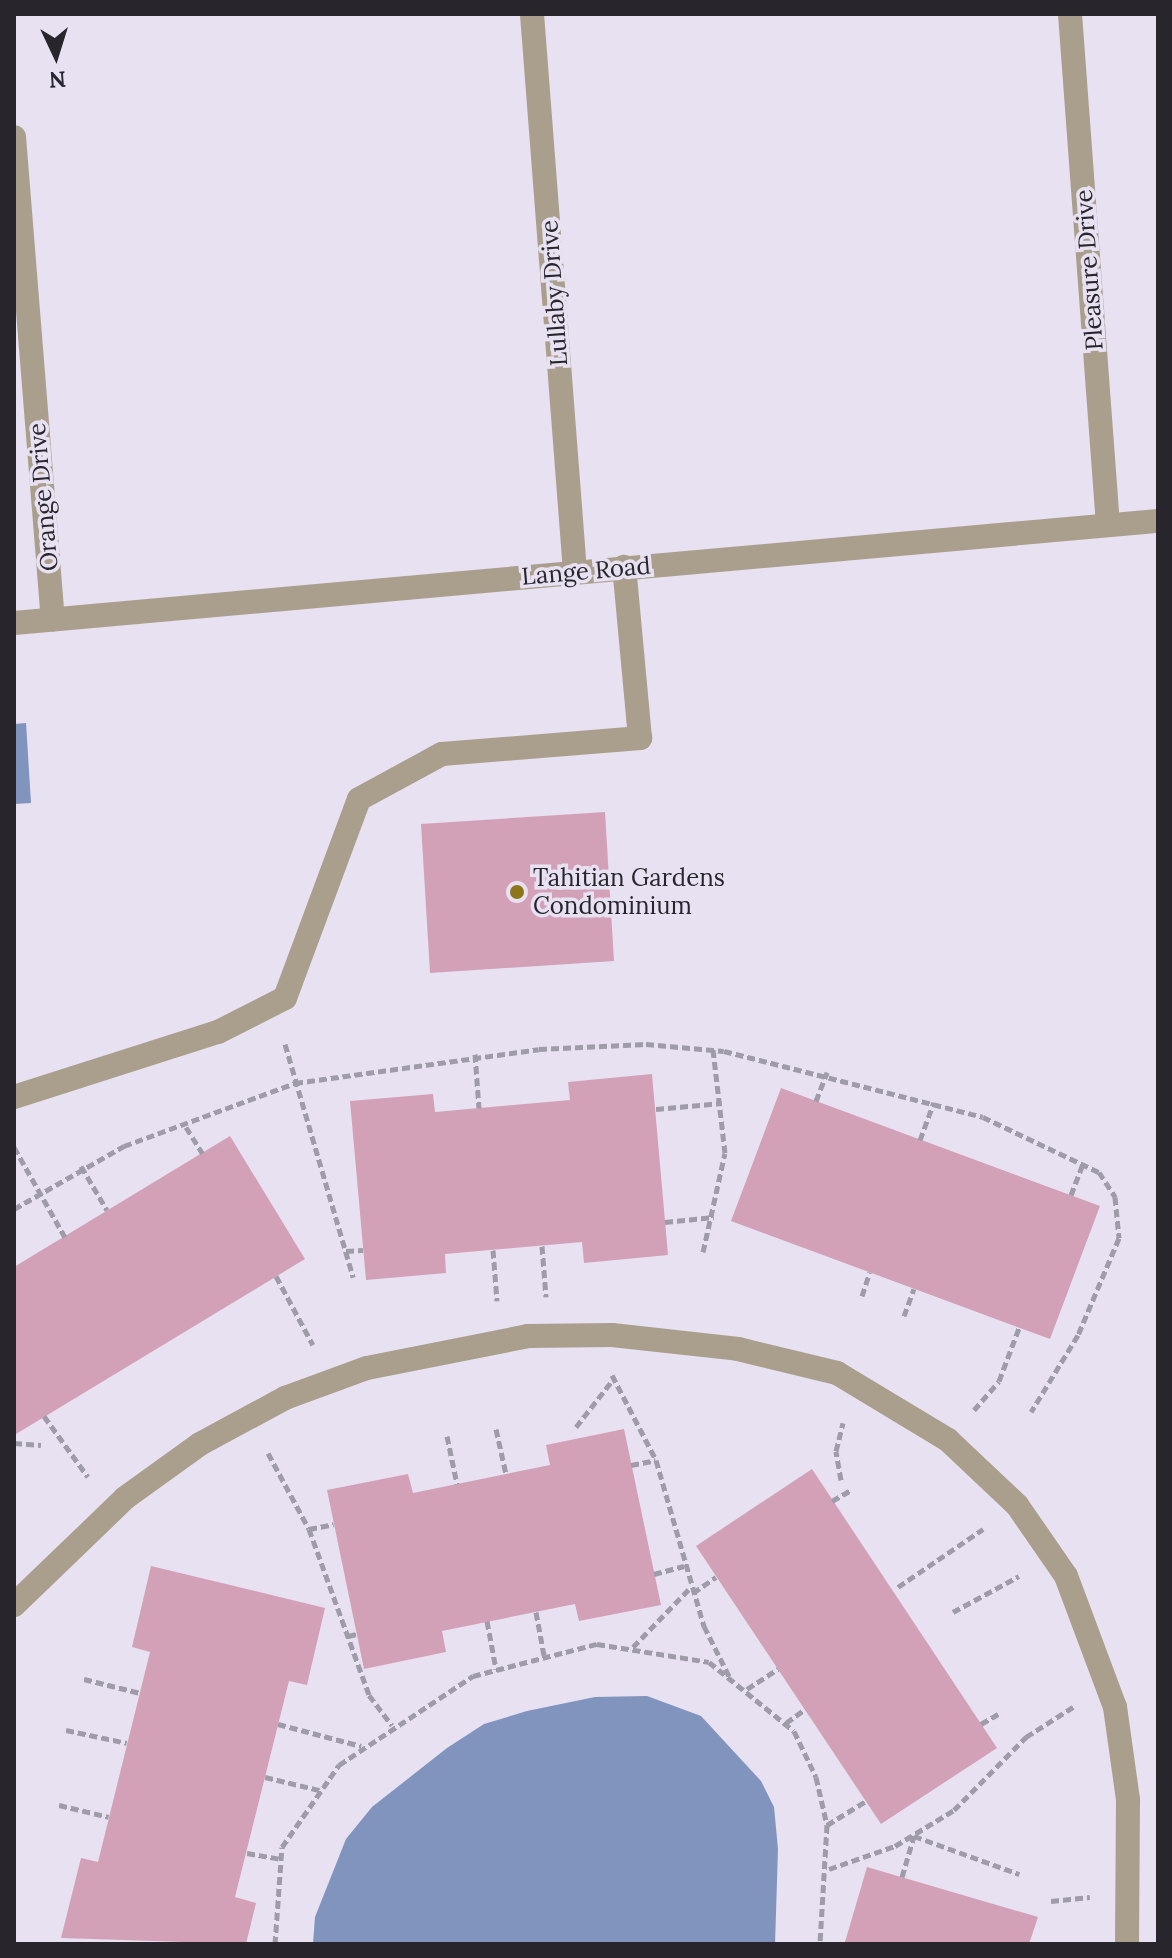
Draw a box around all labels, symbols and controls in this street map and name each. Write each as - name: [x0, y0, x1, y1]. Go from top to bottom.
- north arrow: [16, 16, 96, 96]
- text: N: [48, 65, 67, 95]
- street label: Pleasure Drive: [1069, 189, 1109, 351]
- street label: Lullaby Drive: [535, 219, 573, 367]
- street label: Orange Drive: [22, 422, 64, 572]
- street label: Lange Road: [520, 551, 652, 591]
- place label: Tahitian Gardens Condominium: [533, 864, 725, 920]
- marker: Tahitian Gardens Condominium: [508, 883, 526, 901]

